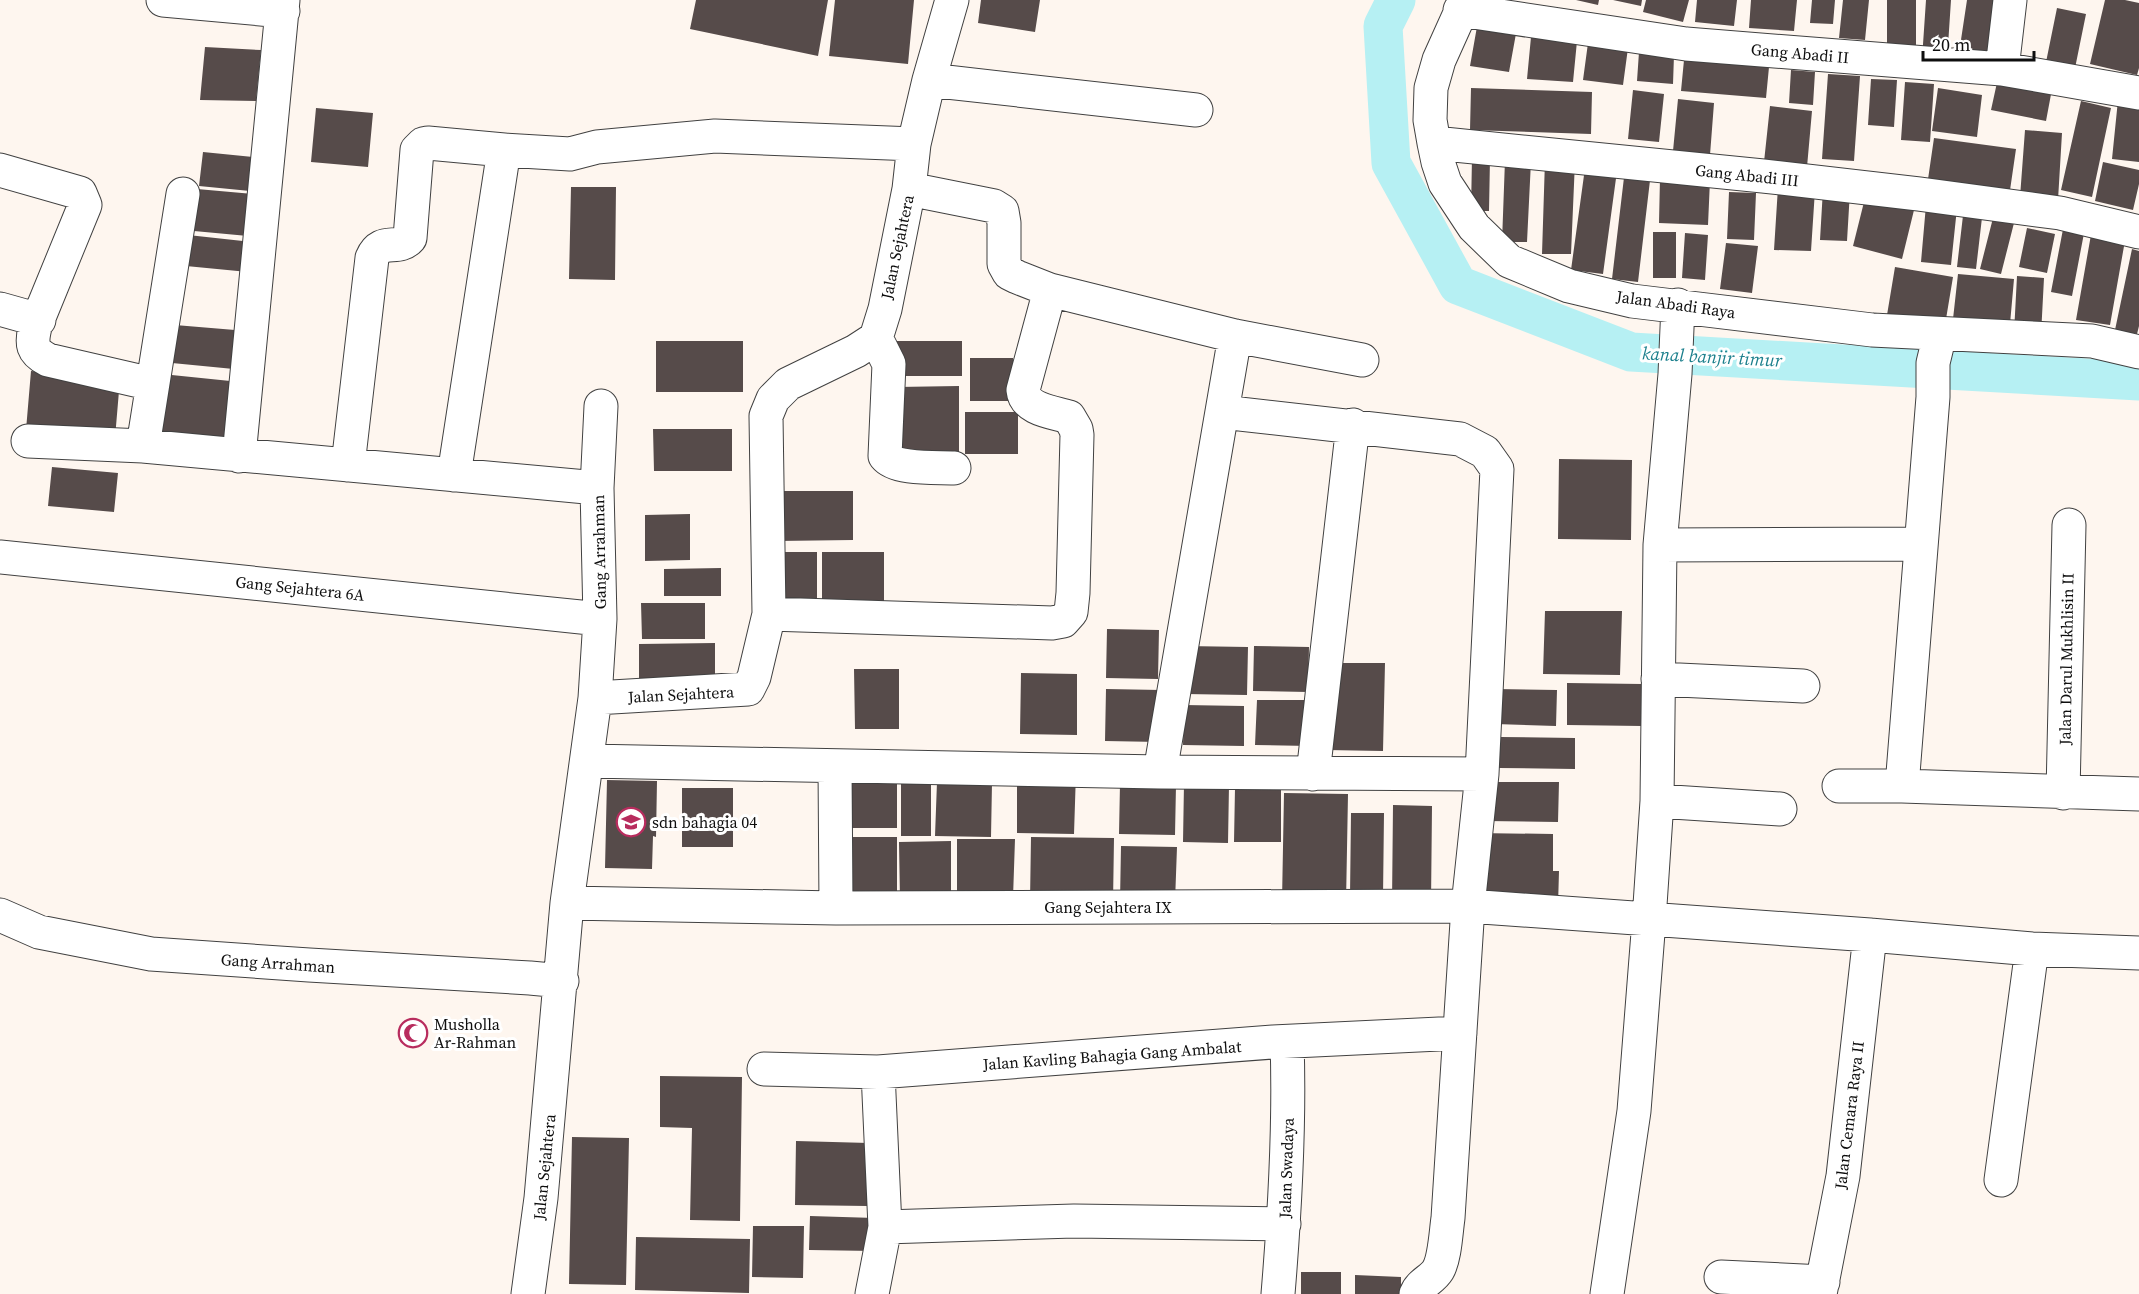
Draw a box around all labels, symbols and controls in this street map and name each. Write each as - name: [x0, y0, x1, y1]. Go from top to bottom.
- scale bar: [1923, 24, 2034, 62]
- text: 20 m: [1932, 32, 1970, 57]
- street label: Gang Abadi II: [1750, 38, 1850, 68]
- street label: Gang Abadi III: [1694, 159, 1800, 191]
- street label: Jalan Sejahtera: [875, 192, 919, 302]
- street label: Jalan Abadi Raya: [1614, 285, 1738, 323]
- water label: kanal banjir timur: [1641, 340, 1783, 373]
- street label: Gang Arrahman: [587, 494, 611, 609]
- street label: Gang Sejahtera 6A: [234, 570, 366, 606]
- street label: Jalan Darul Mukhlisin II: [2053, 573, 2079, 746]
- street label: Jalan Sejahtera: [626, 680, 736, 708]
- school or university icon: sdn bahagia 04: [615, 806, 647, 838]
- place label: sdn bahagia 04: [652, 811, 757, 833]
- street label: Gang Sejahtera IX: [1044, 896, 1172, 918]
- street label: Gang Arrahman: [220, 948, 336, 978]
- place label: Musholla Ar-Rahman: [434, 1013, 517, 1053]
- mosque icon: Musholla Ar-Rahman: [397, 1017, 429, 1049]
- street label: Jalan Kavling Bahagia Gang Ambalat: [981, 1035, 1243, 1075]
- street label: Jalan Cemara Raya II: [1829, 1040, 1869, 1191]
- street label: Jalan Sejahtera: [527, 1112, 561, 1222]
- street label: Jalan Swadaya: [1273, 1116, 1299, 1220]

